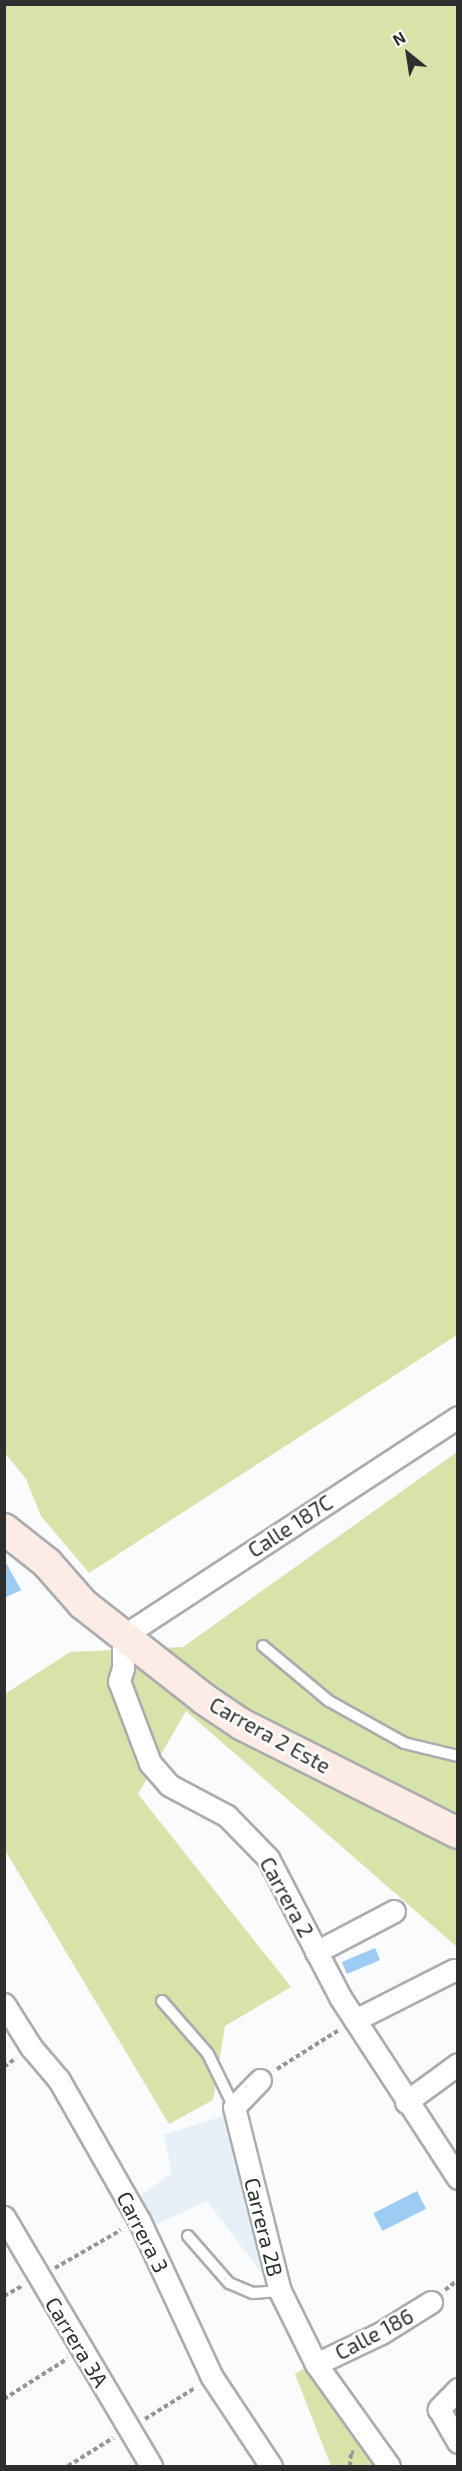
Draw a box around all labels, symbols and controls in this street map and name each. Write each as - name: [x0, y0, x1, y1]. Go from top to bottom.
- north arrow: [378, 24, 438, 84]
- text: N: [389, 27, 409, 49]
- street label: Calle 187C: [243, 1489, 337, 1563]
- street label: Carrera 2 Este: [205, 1691, 335, 1779]
- street label: Carrera 2: [255, 1853, 319, 1941]
- street label: Carrera 2B: [240, 2175, 288, 2279]
- street label: Carrera 3: [112, 2187, 174, 2277]
- street label: Carrera 3A: [40, 2292, 114, 2392]
- street label: Calle 186: [331, 2303, 417, 2365]

